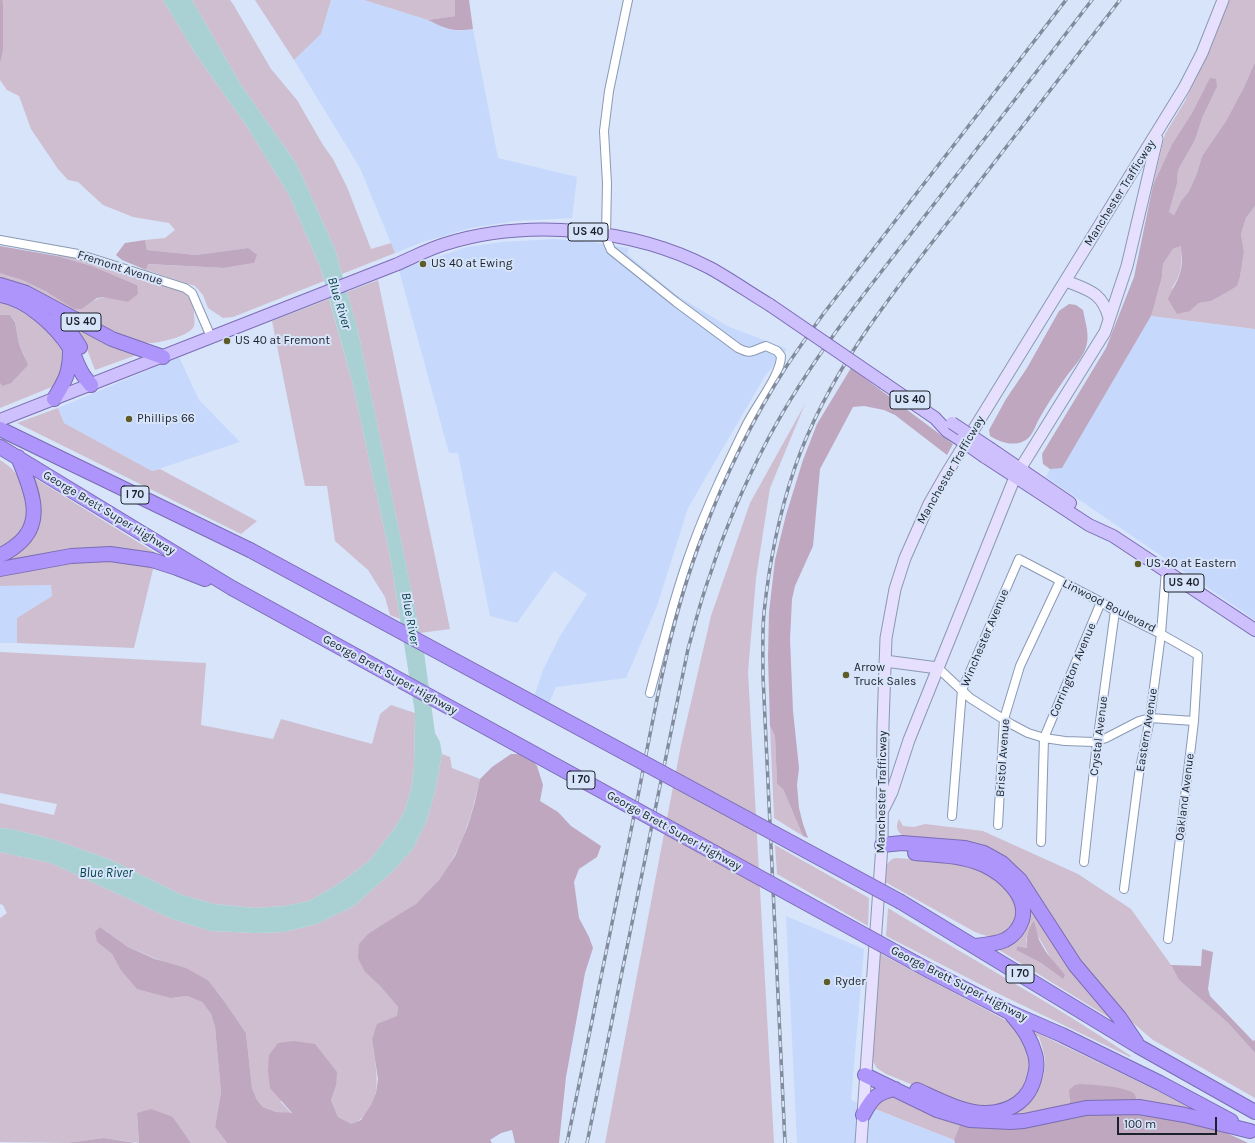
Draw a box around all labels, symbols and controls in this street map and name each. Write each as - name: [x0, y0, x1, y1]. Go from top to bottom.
- street label: Manchester Trafficway: [1081, 137, 1159, 249]
- road number: US 40: [568, 223, 608, 241]
- street label: Fremont Avenue: [76, 247, 164, 289]
- place label: US 40 at Ewing: [431, 257, 513, 271]
- marker: US 40 at Ewing: [418, 259, 428, 269]
- water label: Blue River: [324, 275, 354, 331]
- road number: US 40: [61, 313, 101, 331]
- place label: US 40 at Fremont: [235, 334, 330, 348]
- marker: US 40 at Fremont: [222, 336, 232, 346]
- road number: US 40: [890, 391, 930, 409]
- place label: Phillips 66: [137, 412, 195, 426]
- street label: Manchester Trafficway: [914, 413, 988, 527]
- marker: Phillips 66: [124, 414, 134, 424]
- street label: George Brett Super Highway: [40, 468, 178, 558]
- road number: I 70: [121, 486, 149, 504]
- place label: US 40 at Eastern: [1146, 557, 1236, 571]
- marker: US 40 at Eastern: [1133, 559, 1143, 569]
- road number: US 40: [1164, 574, 1204, 592]
- street label: Linwood Boulevard: [1060, 576, 1158, 636]
- street label: Winchester Avenue: [958, 587, 1012, 689]
- water label: Blue River: [398, 591, 422, 647]
- street label: Corrington Avenue: [1047, 621, 1099, 719]
- street label: George Brett Super Highway: [320, 632, 460, 718]
- place label: Arrow Truck Sales: [854, 661, 916, 689]
- marker: Arrow Truck Sales: [841, 670, 851, 680]
- street label: Eastern Avenue: [1133, 687, 1161, 773]
- street label: Crystal Avenue: [1087, 695, 1111, 777]
- street label: Bristol Avenue: [993, 718, 1013, 798]
- street label: Manchester Trafficway: [874, 731, 890, 853]
- street label: Oakland Avenue: [1173, 753, 1197, 841]
- road number: I 70: [567, 771, 595, 789]
- street label: George Brett Super Highway: [604, 788, 744, 874]
- water label: Blue River: [79, 865, 133, 881]
- street label: George Brett Super Highway: [888, 943, 1030, 1025]
- road number: I 70: [1006, 965, 1034, 983]
- place label: Ryder: [835, 975, 866, 989]
- marker: Ryder: [822, 977, 832, 987]
- scale bar: [1119, 1109, 1219, 1135]
- text: 100 m: [1124, 1117, 1156, 1131]

